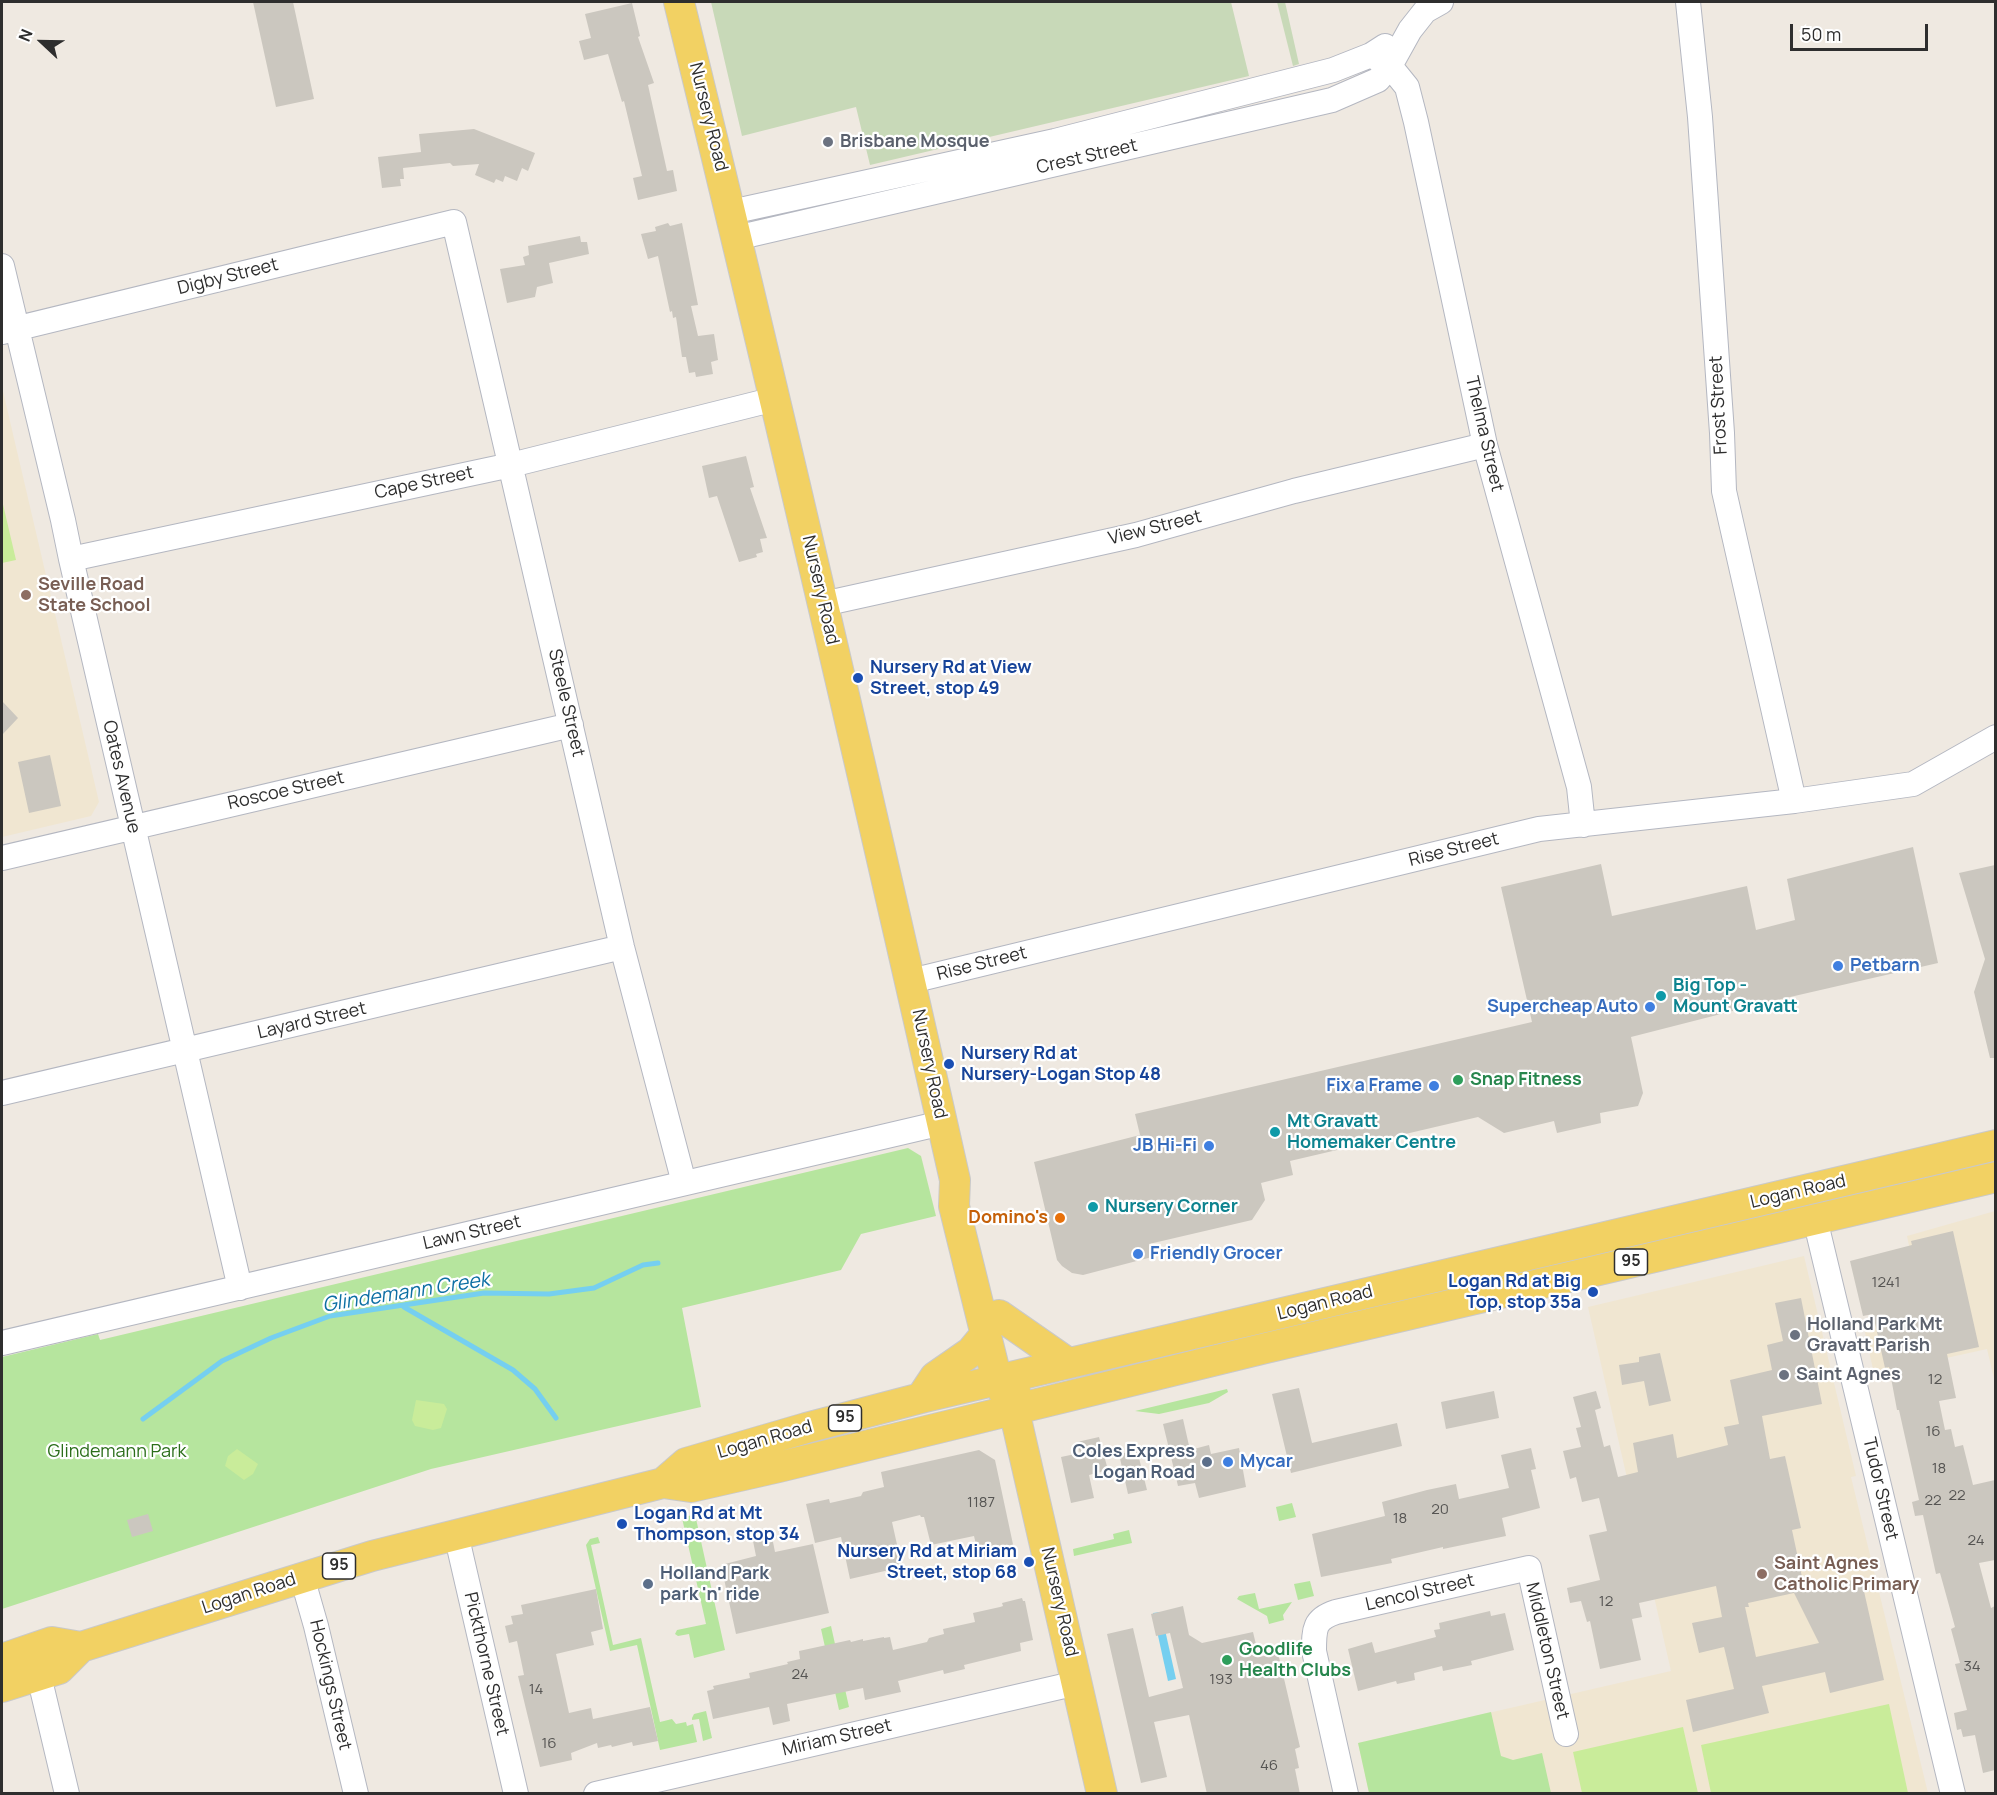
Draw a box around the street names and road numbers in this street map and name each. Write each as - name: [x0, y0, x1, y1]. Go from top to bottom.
- street label: Nursery Road: [684, 60, 732, 174]
- street label: Crest Street: [1034, 135, 1140, 179]
- street label: Digby Street: [175, 254, 281, 300]
- street label: Frost Street: [1706, 355, 1732, 455]
- street label: Thelma Street: [1460, 374, 1508, 494]
- street label: Cape Street: [373, 462, 475, 504]
- street label: View Street: [1106, 506, 1204, 550]
- street label: Nursery Road: [797, 533, 843, 647]
- street label: Steele Street: [543, 647, 589, 759]
- street label: Oates Avenue: [98, 719, 144, 835]
- street label: Roscoe Street: [226, 767, 346, 815]
- street label: Rise Street: [1407, 828, 1501, 872]
- street label: Rise Street: [935, 942, 1029, 986]
- street label: Layard Street: [255, 998, 369, 1044]
- street label: Nursery Road: [907, 1007, 951, 1121]
- street label: Logan Road: [1748, 1171, 1848, 1213]
- street label: Lawn Street: [421, 1211, 523, 1255]
- road number: 95: [1614, 1249, 1648, 1275]
- street label: Logan Road: [1275, 1281, 1375, 1325]
- road number: 95: [828, 1405, 862, 1431]
- street label: Logan Road: [715, 1416, 815, 1464]
- street label: Tudor Street: [1858, 1436, 1902, 1542]
- street label: Nursery Road: [1036, 1545, 1082, 1659]
- road number: 95: [322, 1553, 356, 1579]
- street label: Logan Road: [199, 1569, 299, 1619]
- street label: Lencol Street: [1363, 1570, 1477, 1616]
- street label: Middleton Street: [1521, 1580, 1573, 1722]
- street label: Pickthorne Street: [459, 1590, 513, 1738]
- street label: Hockings Street: [304, 1618, 356, 1752]
- street label: Miriam Street: [780, 1715, 894, 1761]

